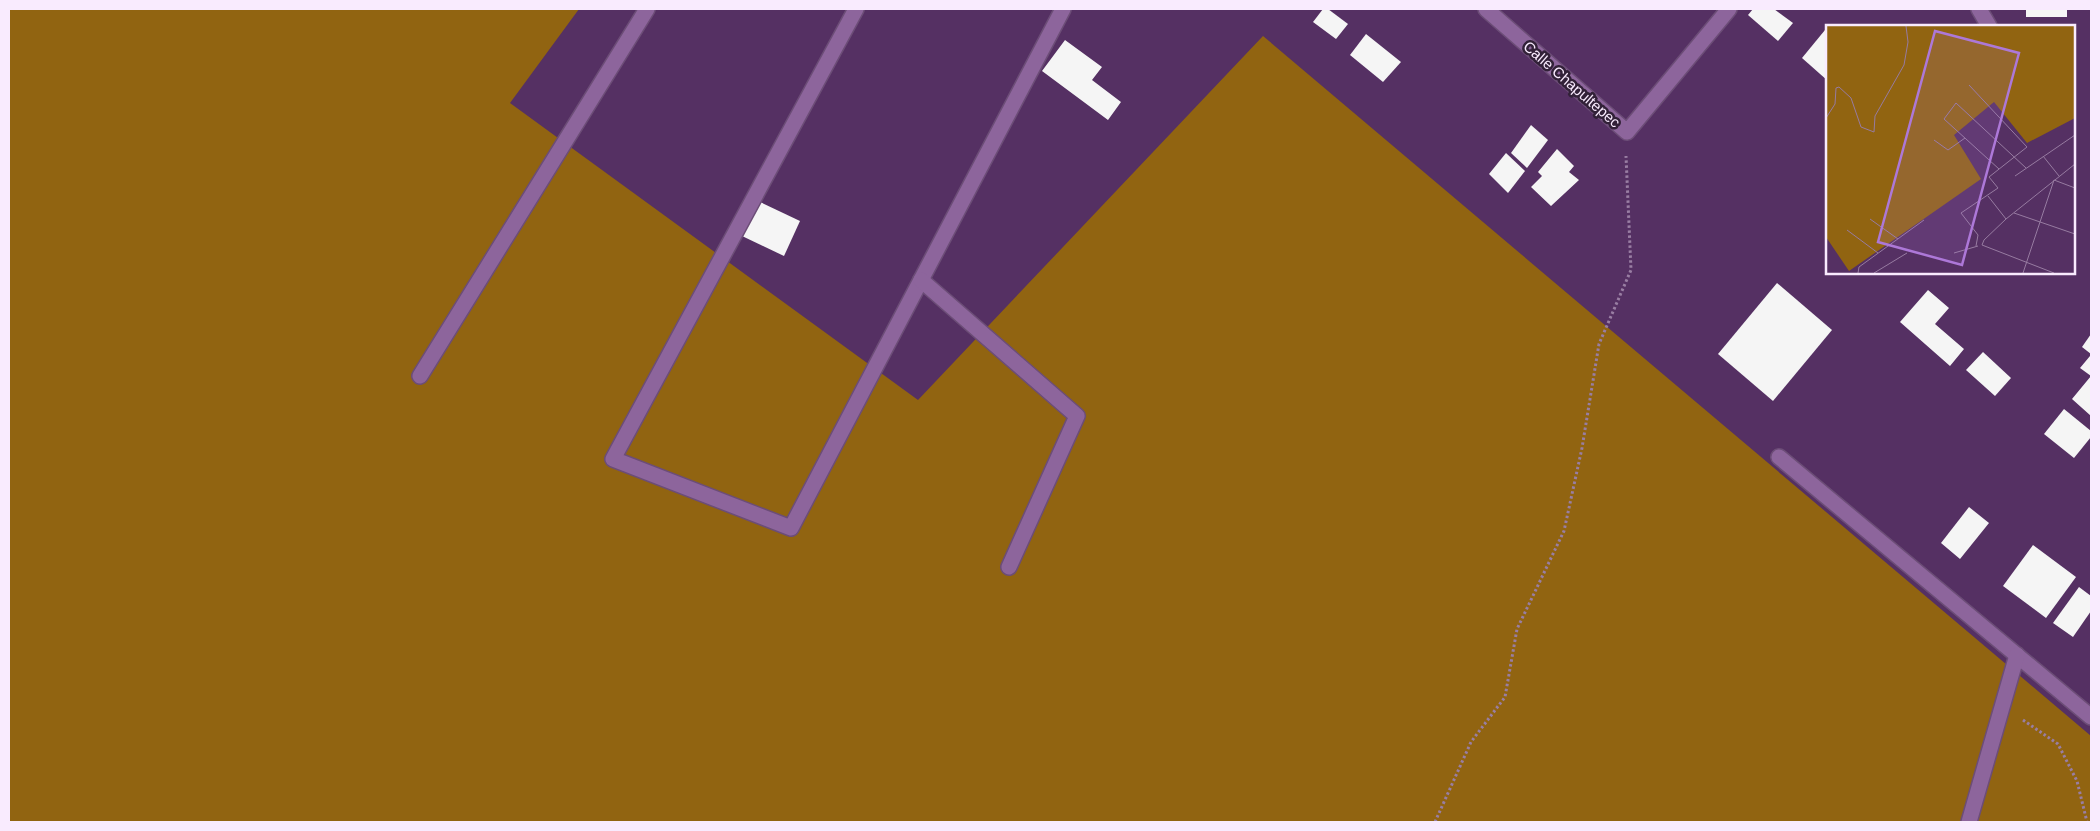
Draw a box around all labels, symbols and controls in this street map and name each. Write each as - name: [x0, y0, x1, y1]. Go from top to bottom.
- inset map: [1826, 25, 2075, 274]
- street label: Calle Chapultepec: [1520, 37, 1624, 131]

